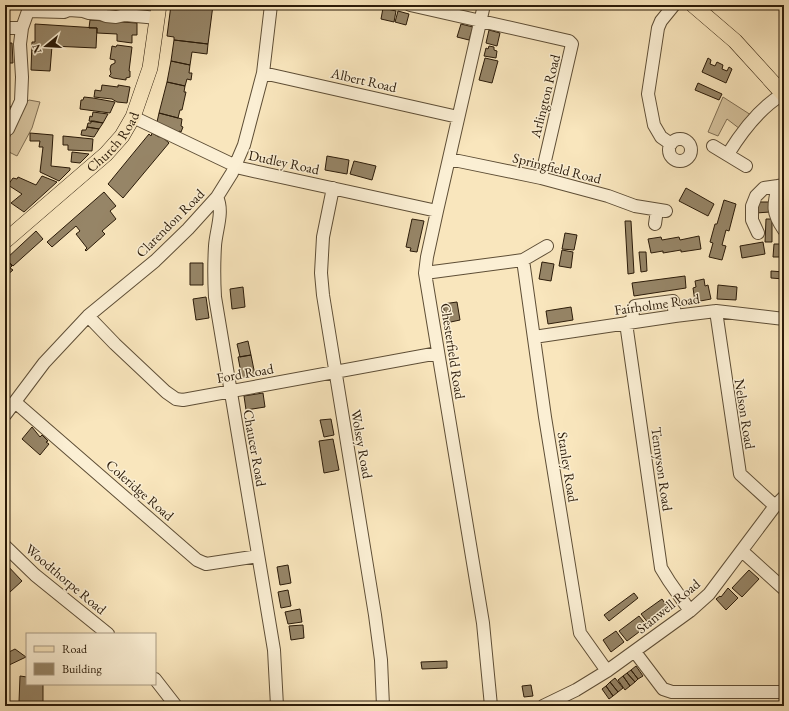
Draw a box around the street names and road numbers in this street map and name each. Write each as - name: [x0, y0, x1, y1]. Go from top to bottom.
- street label: Arlington Road: [526, 51, 564, 141]
- street label: Albert Road: [328, 63, 399, 96]
- street label: Church Road: [82, 109, 143, 176]
- street label: Dudley Road: [247, 146, 322, 178]
- street label: Springfield Road: [511, 148, 604, 188]
- street label: Clarendon Road: [132, 184, 209, 261]
- street label: Fairholme Road: [613, 289, 702, 319]
- street label: Chesterfield Road: [437, 302, 470, 401]
- street label: Ford Road: [215, 359, 276, 387]
- street label: Nelson Road: [731, 378, 760, 451]
- street label: Chaucer Road: [239, 408, 271, 489]
- street label: Wolsey Road: [347, 408, 377, 481]
- street label: Tennyson Road: [647, 426, 677, 513]
- street label: Stanley Road: [554, 431, 583, 504]
- street label: Coleridge Road: [102, 456, 178, 525]
- street label: Woodthorpe Road: [22, 540, 111, 619]
- street label: Stanwell Road: [632, 574, 704, 637]

